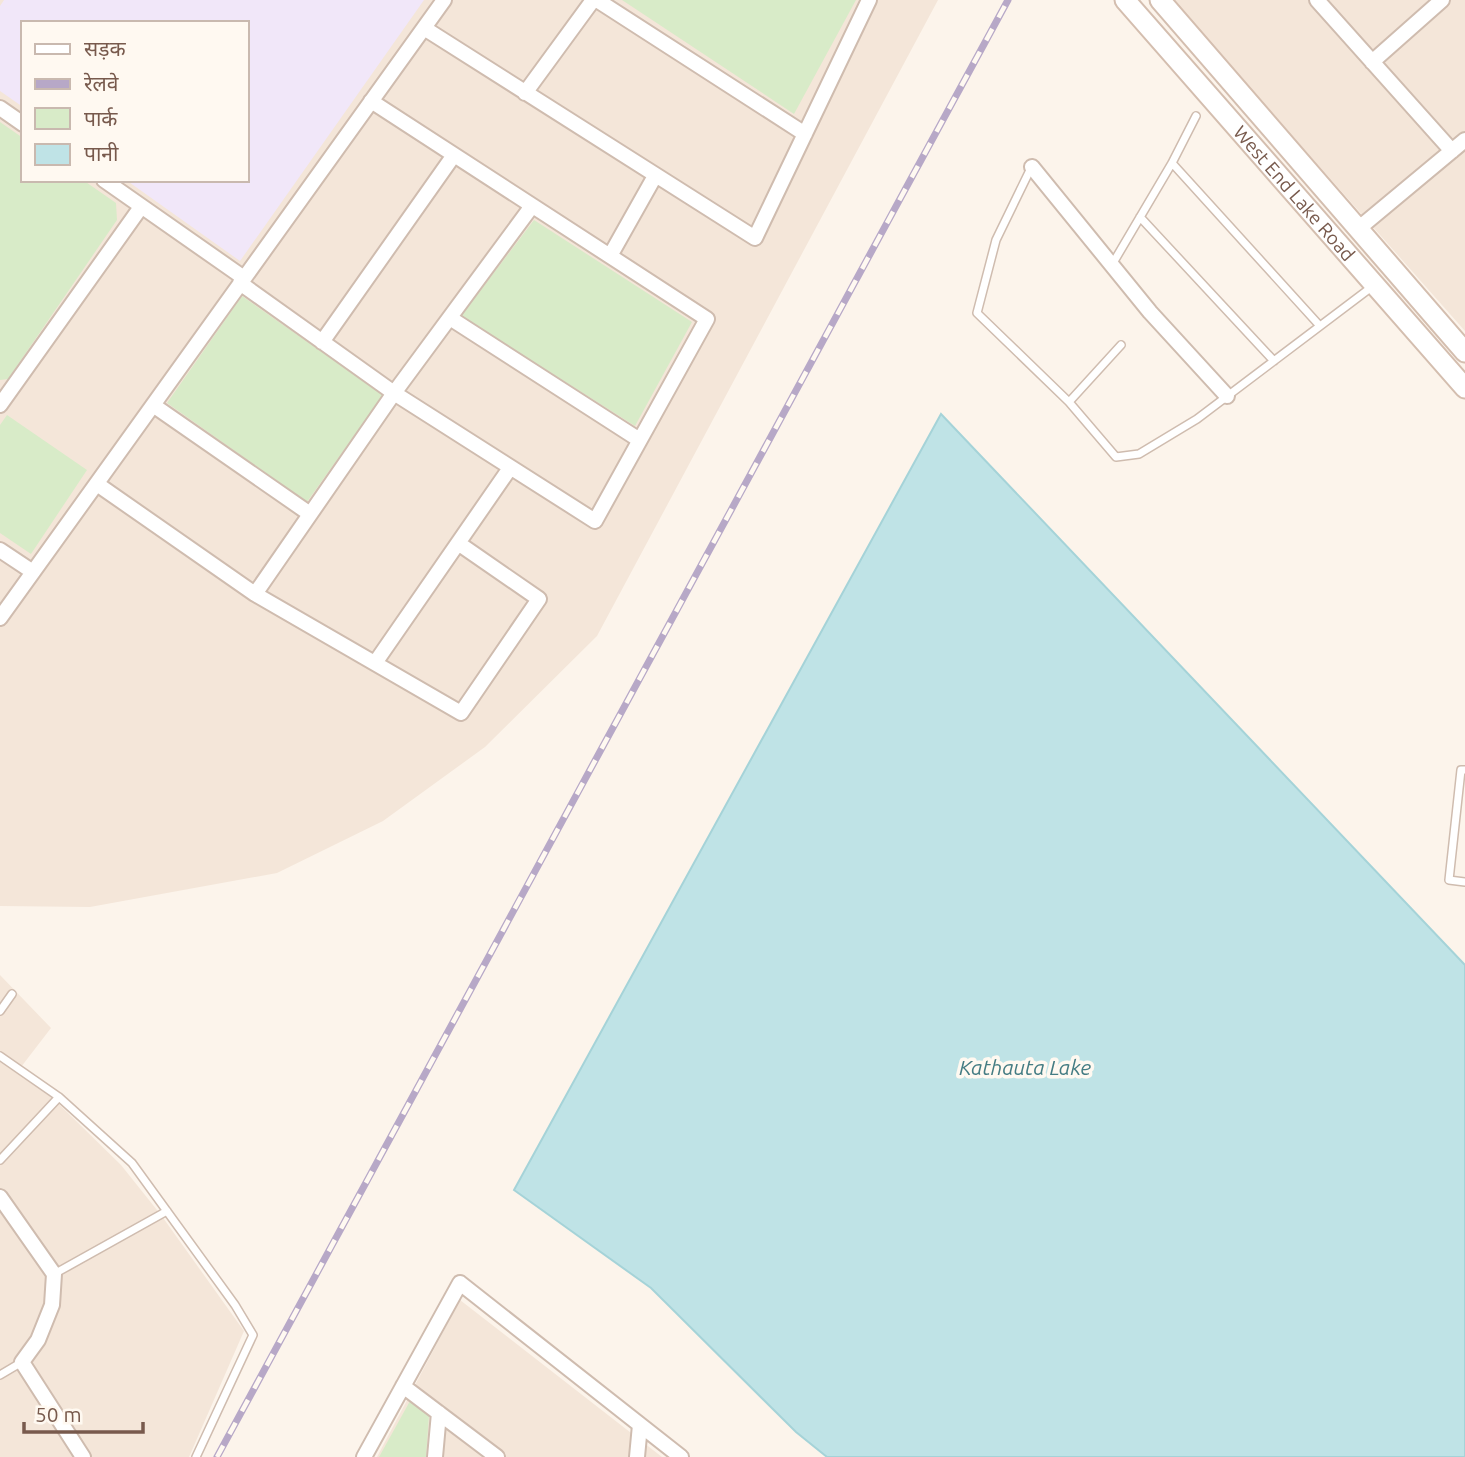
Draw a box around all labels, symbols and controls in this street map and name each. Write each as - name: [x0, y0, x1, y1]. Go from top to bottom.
- legend: [21, 21, 248, 182]
- text: सड़क: [84, 36, 126, 60]
- text: रेलवे: [83, 71, 119, 95]
- text: पार्क: [84, 106, 118, 130]
- street label: West End Lake Road: [1229, 121, 1359, 265]
- text: पानी: [84, 141, 119, 165]
- water label: Kathauta Lake: [959, 1055, 1092, 1079]
- scale bar: [24, 1390, 144, 1434]
- text: 50 m: [35, 1402, 82, 1426]

